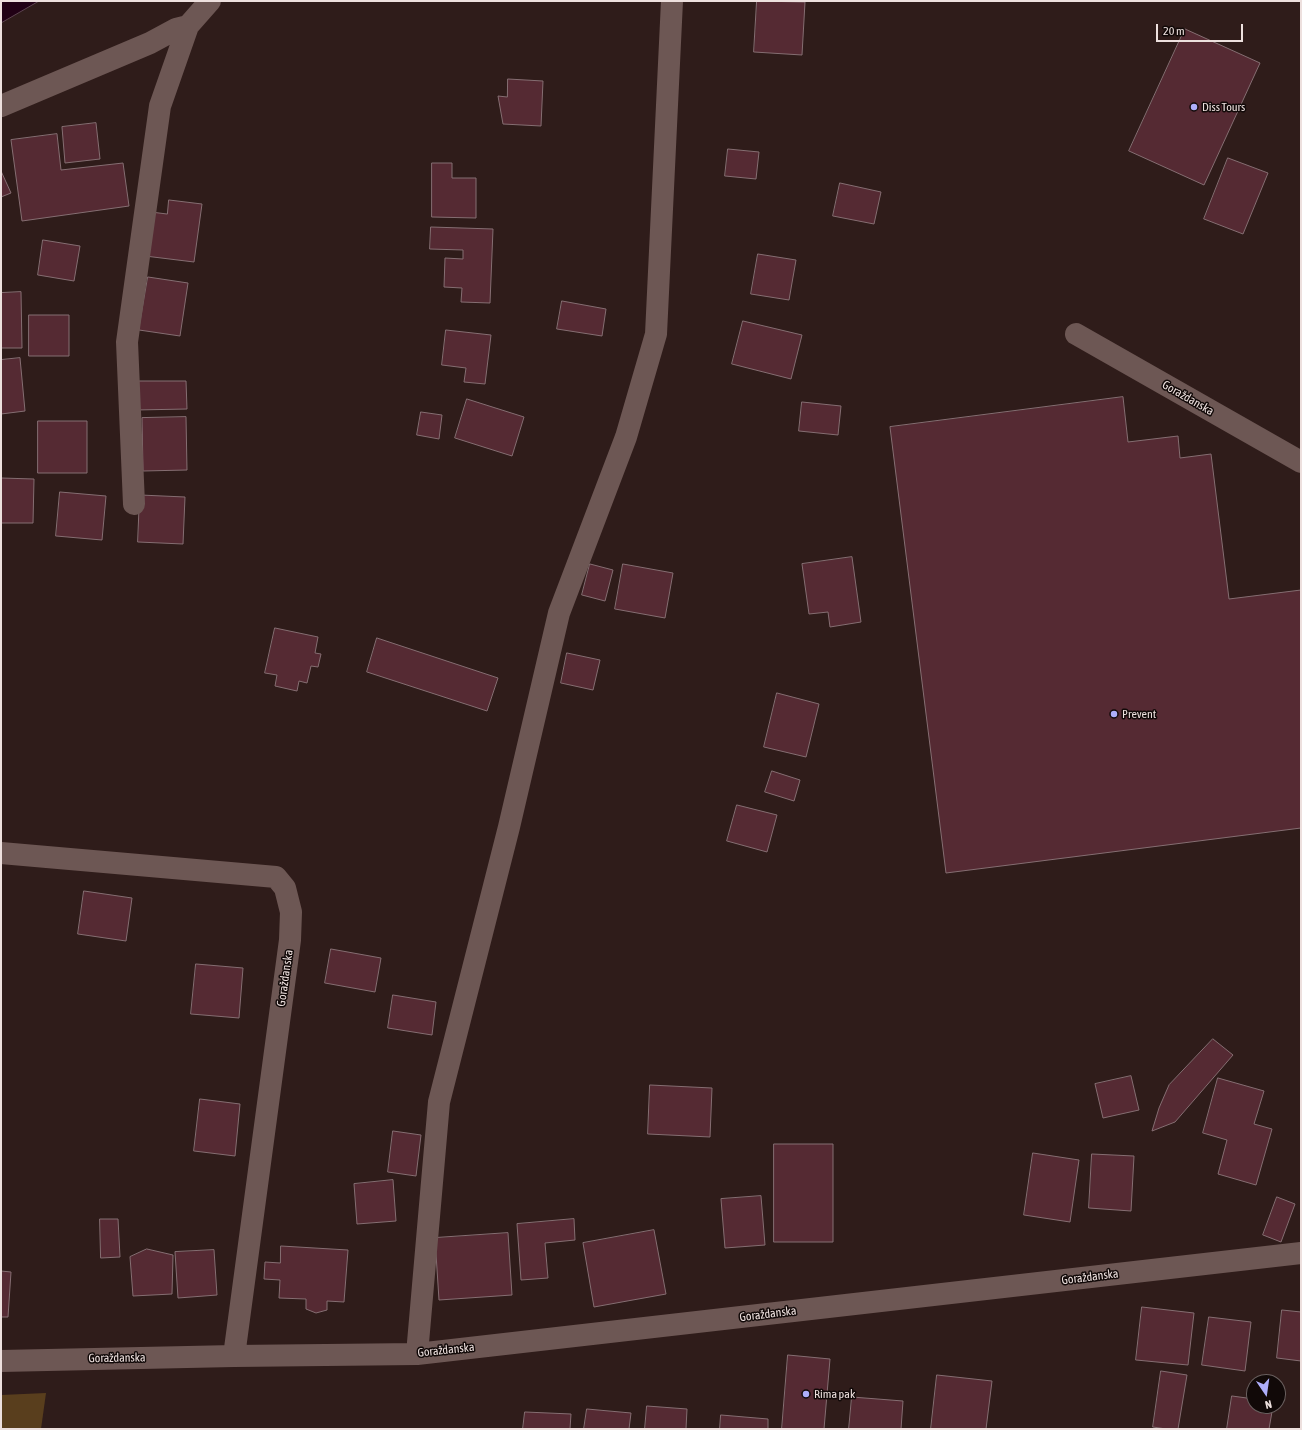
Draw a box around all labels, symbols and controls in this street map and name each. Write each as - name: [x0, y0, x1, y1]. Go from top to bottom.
- scale bar: [1158, 16, 1245, 42]
- text: 20 m: [1163, 24, 1185, 38]
- place label: Diss Tours: [1202, 100, 1245, 114]
- marker: Diss Tours: [1189, 102, 1199, 112]
- street label: Goraždanska: [1160, 377, 1216, 419]
- place label: Prevent: [1122, 707, 1156, 721]
- marker: Prevent: [1109, 709, 1119, 719]
- street label: Goraždanska: [274, 949, 296, 1007]
- street label: Goraždanska: [1061, 1266, 1119, 1288]
- street label: Goraždanska: [739, 1303, 797, 1325]
- street label: Goraždanska: [417, 1340, 475, 1360]
- street label: Goraždanska: [88, 1350, 146, 1366]
- north arrow: [1246, 1374, 1286, 1414]
- place label: Rima pak: [814, 1387, 855, 1401]
- marker: Rima pak: [801, 1389, 811, 1399]
- text: N: [1264, 1398, 1273, 1411]

